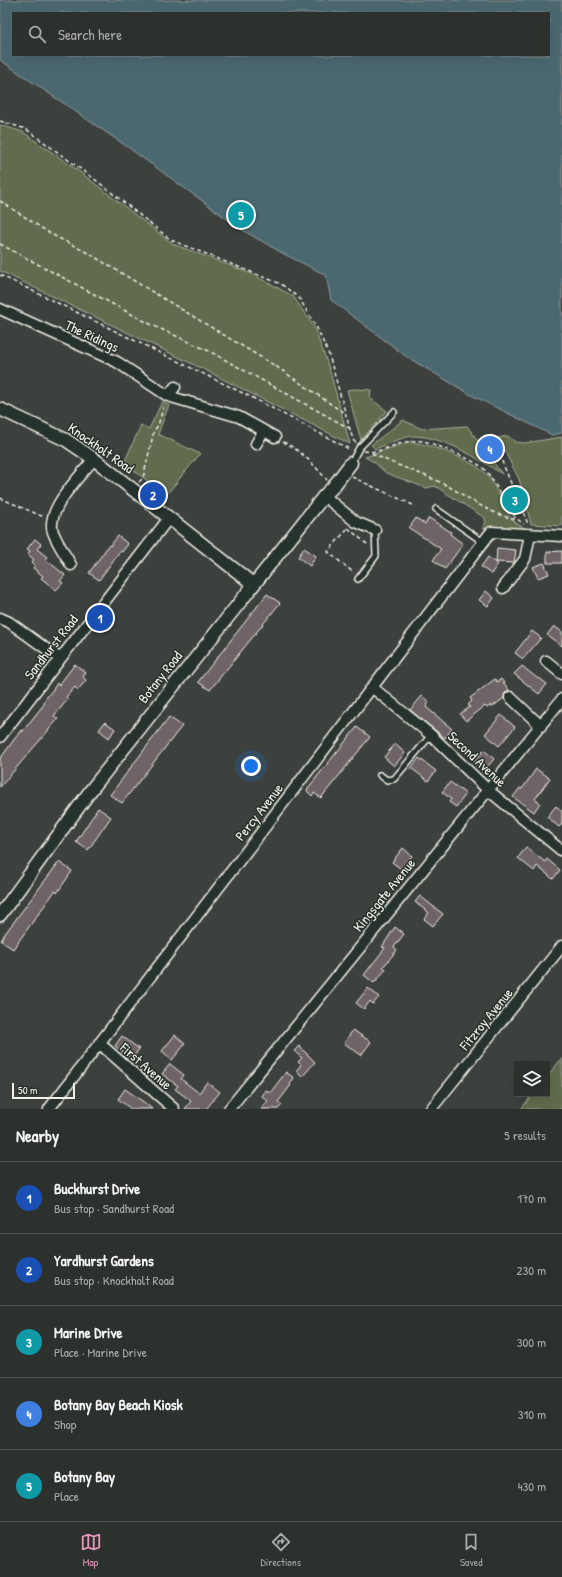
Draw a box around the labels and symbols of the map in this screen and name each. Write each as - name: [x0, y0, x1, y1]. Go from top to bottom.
- pin: 5: [228, 200, 254, 230]
- street label: The Ridings: [62, 315, 122, 357]
- street label: Knockholt Road: [64, 418, 139, 478]
- pin: 4: [477, 434, 503, 464]
- pin: 2: [140, 480, 166, 510]
- pin: 3: [502, 485, 528, 515]
- pin: 1: [87, 603, 113, 633]
- street label: Sandhurst Road: [19, 610, 82, 683]
- street label: Botany Road: [133, 646, 187, 707]
- street label: Second Avenue: [444, 727, 511, 791]
- your location: [241, 756, 261, 776]
- street label: Percy Avenue: [230, 779, 288, 845]
- street label: Kingsgate Avenue: [348, 854, 420, 936]
- street label: Fitzroy Avenue: [454, 983, 518, 1055]
- street label: First Avenue: [116, 1037, 177, 1094]
- scale bar: [12, 1081, 75, 1100]

